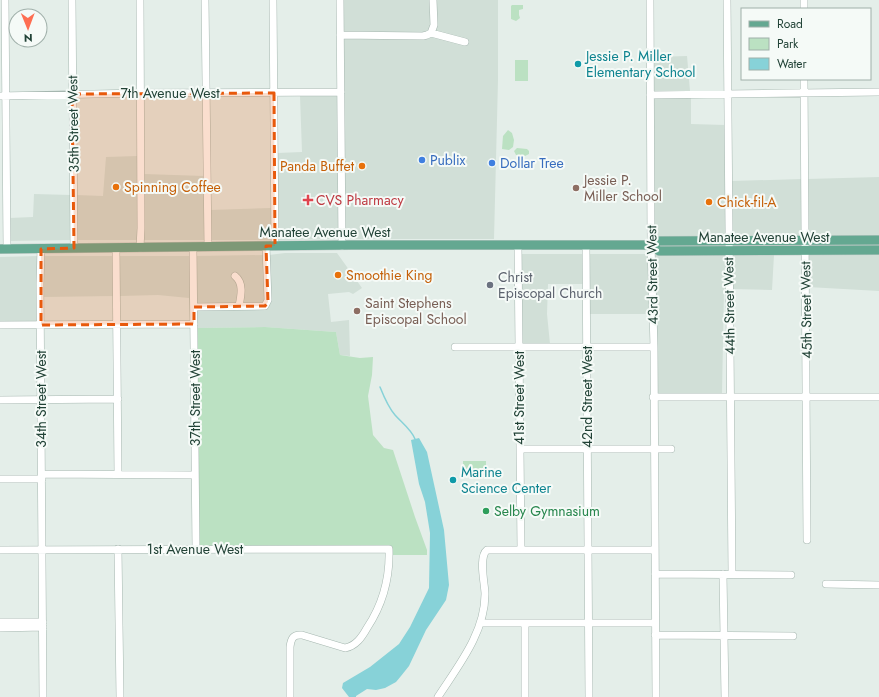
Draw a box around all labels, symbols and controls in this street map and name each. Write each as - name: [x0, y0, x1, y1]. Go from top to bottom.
- north arrow: [8, 8, 48, 48]
- legend: [741, 8, 871, 80]
- text: Road: [777, 15, 803, 33]
- text: N: [24, 30, 33, 46]
- text: Park: [777, 35, 799, 53]
- place label: Jessie P. Miller Elementary School: [584, 46, 696, 82]
- text: Water: [777, 55, 808, 73]
- marker: Jessie P. Miller Elementary School: [573, 59, 583, 69]
- street label: 35th Street West: [62, 75, 84, 173]
- street label: 7th Avenue West: [120, 83, 220, 103]
- place label: Publix: [430, 150, 466, 170]
- place label: Dollar Tree: [500, 153, 564, 173]
- marker: Publix: [417, 155, 427, 165]
- place label: Panda Buffet: [280, 156, 355, 176]
- marker: Dollar Tree: [487, 158, 497, 168]
- marker: Panda Buffet: [357, 161, 367, 171]
- place label: Jessie P. Miller School: [582, 170, 662, 206]
- place label: Spinning Coffee: [124, 177, 221, 197]
- marker: Spinning Coffee: [111, 182, 121, 192]
- marker: Jessie P. Miller School: [571, 183, 581, 193]
- place label: CVS Pharmacy: [316, 190, 404, 210]
- place label: Chick-fil-A: [717, 192, 777, 212]
- marker: CVS Pharmacy: [303, 195, 313, 205]
- marker: Chick-fil-A: [704, 197, 714, 207]
- street label: Manatee Avenue West: [260, 222, 391, 242]
- street label: 43rd Street West: [641, 225, 663, 325]
- street label: Manatee Avenue West: [699, 227, 830, 247]
- street label: 44th Street West: [718, 256, 740, 355]
- street label: 45th Street West: [795, 260, 817, 359]
- place label: Smoothie King: [346, 265, 433, 285]
- place label: Christ Episcopal Church: [498, 267, 602, 303]
- marker: Smoothie King: [333, 270, 343, 280]
- marker: Christ Episcopal Church: [485, 280, 495, 290]
- place label: Saint Stephens Episcopal School: [365, 293, 467, 329]
- marker: Saint Stephens Episcopal School: [352, 306, 362, 316]
- street label: 42nd Street West: [577, 345, 597, 448]
- street label: 37th Street West: [185, 349, 205, 446]
- street label: 34th Street West: [31, 350, 51, 448]
- street label: 41st Street West: [509, 350, 529, 445]
- place label: Marine Science Center: [461, 462, 551, 498]
- marker: Marine Science Center: [448, 475, 458, 485]
- place label: Selby Gymnasium: [494, 501, 600, 521]
- marker: Selby Gymnasium: [481, 506, 491, 516]
- street label: 1st Avenue West: [147, 539, 244, 559]

